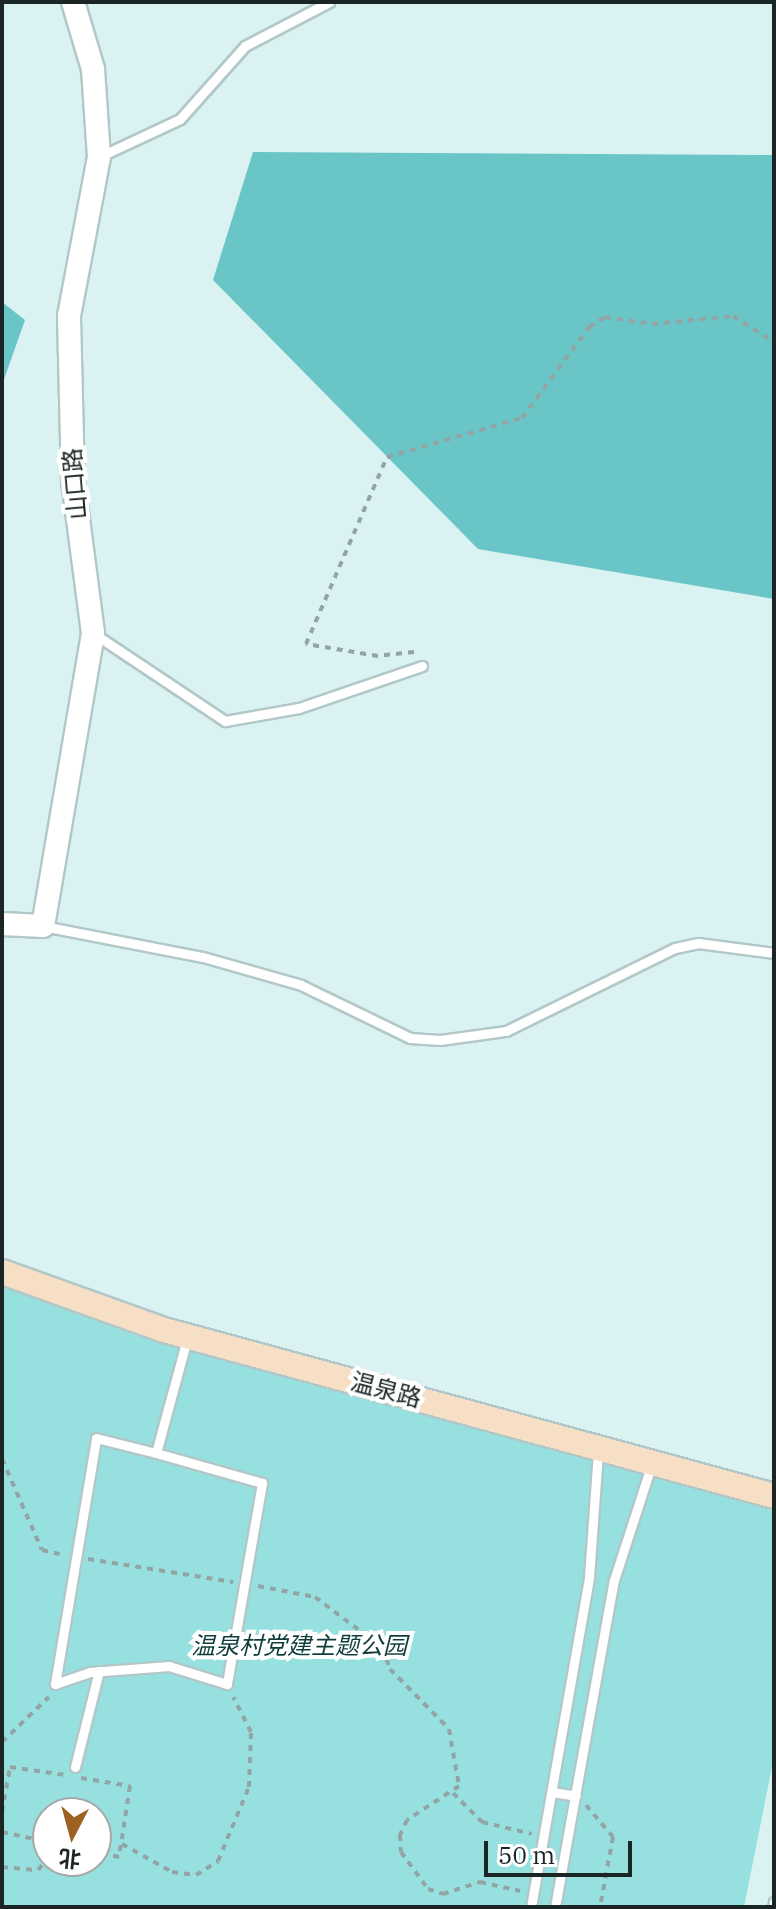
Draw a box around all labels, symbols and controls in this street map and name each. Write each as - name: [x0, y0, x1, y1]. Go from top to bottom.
- street label: 山口路: [58, 447, 92, 521]
- street label: 温泉路: [347, 1367, 425, 1413]
- park label: 温泉村党建主题公园: [191, 1632, 407, 1660]
- north arrow: [32, 1797, 112, 1877]
- scale bar: [488, 1825, 636, 1875]
- text: 50 m: [498, 1839, 555, 1871]
- text: 北: [57, 1844, 82, 1875]

